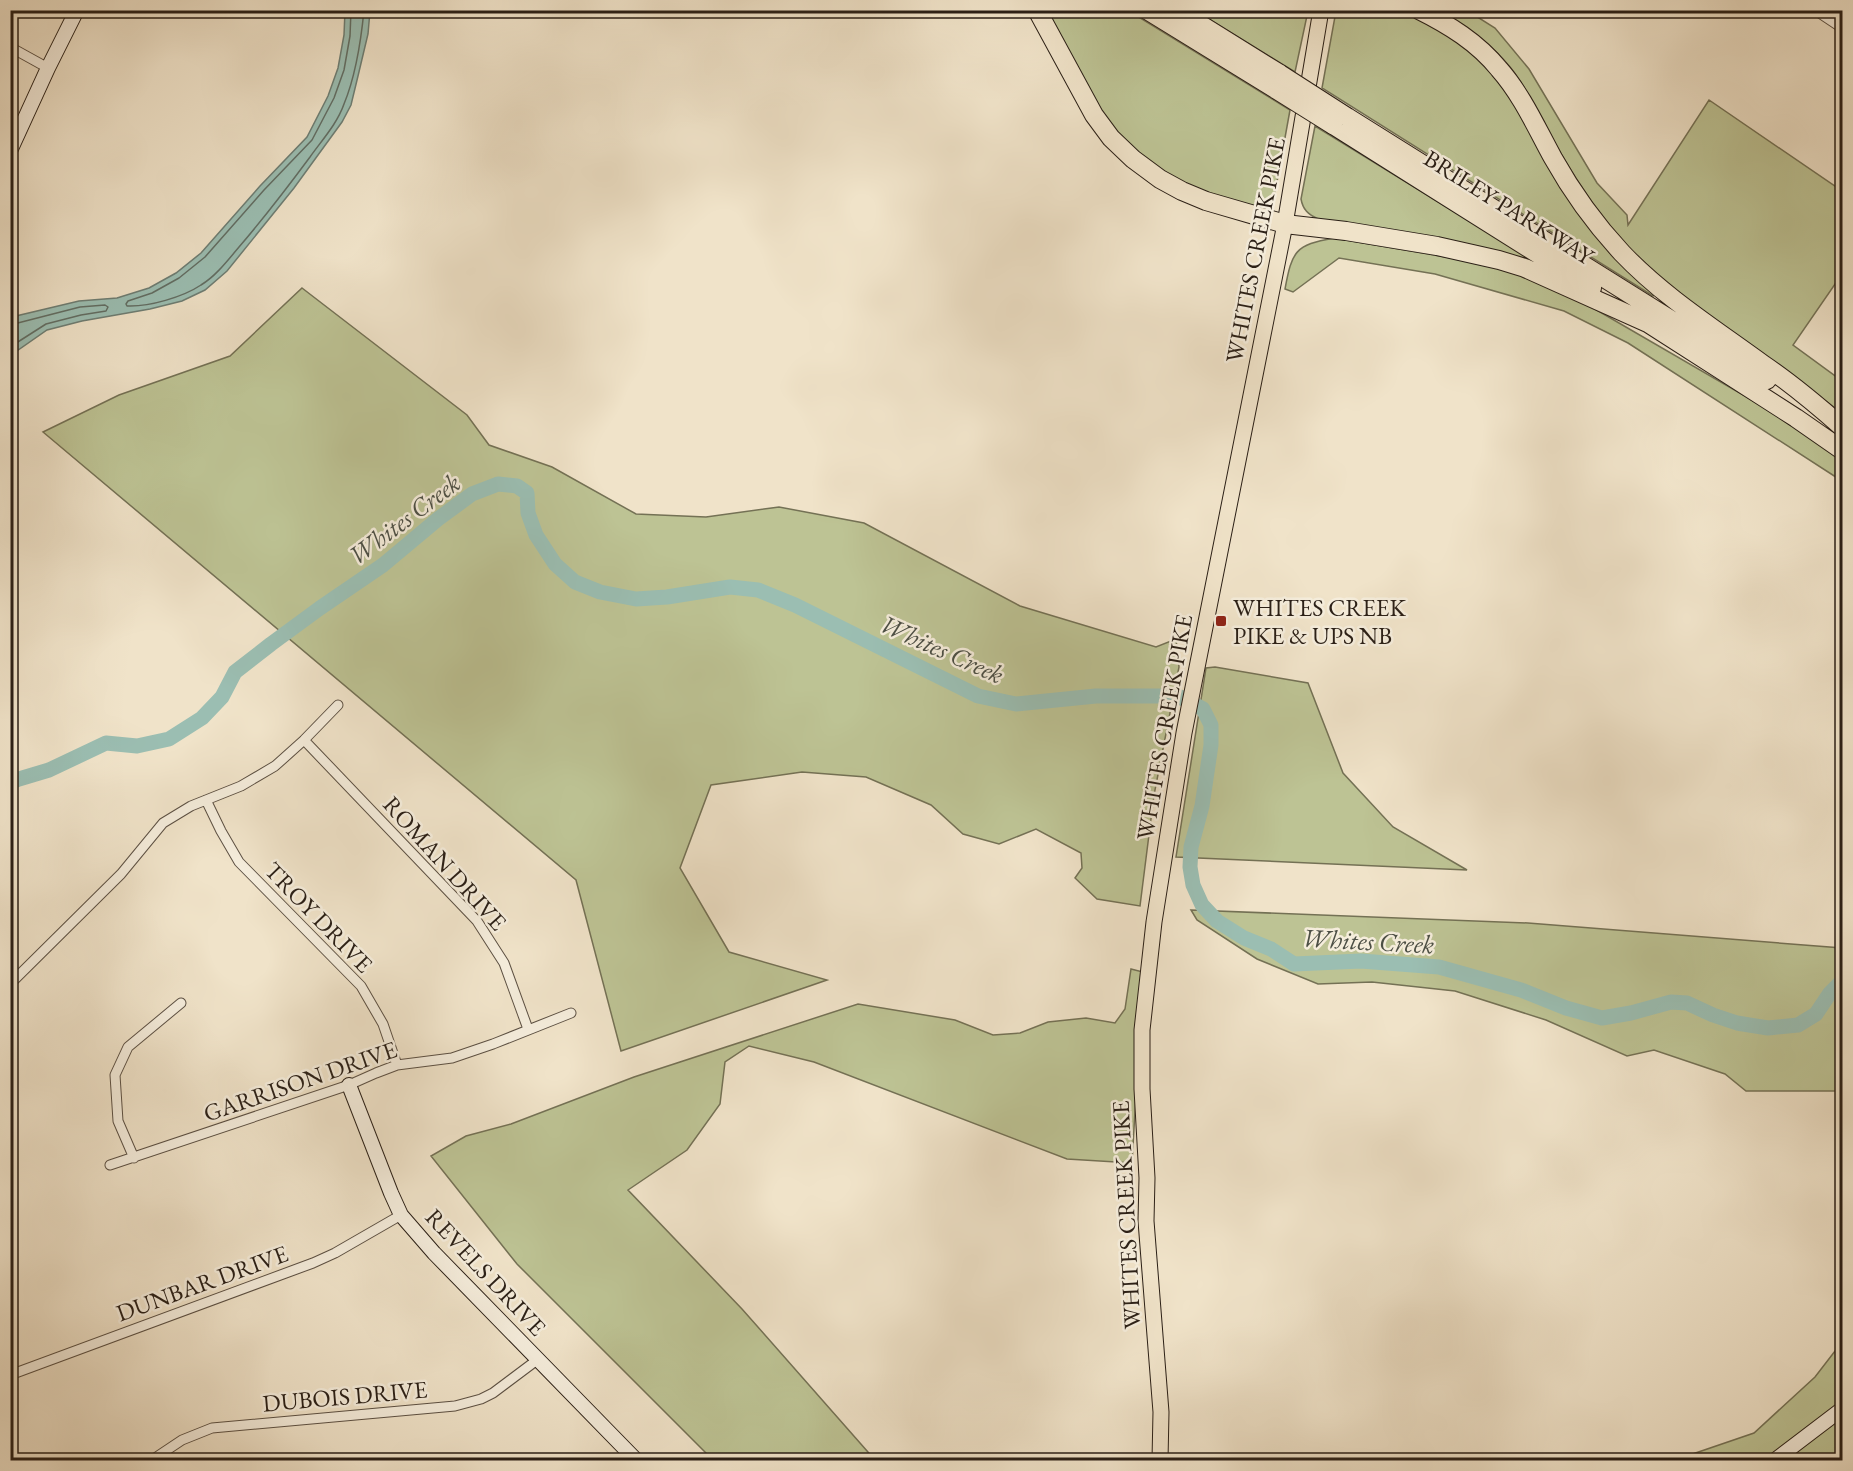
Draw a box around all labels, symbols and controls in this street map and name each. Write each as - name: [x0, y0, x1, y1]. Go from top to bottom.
- street label: WHITES CREEK PIKE: [1218, 135, 1292, 365]
- street label: BRILEY PARKWAY: [1418, 142, 1601, 272]
- water label: Whites Creek: [341, 466, 467, 572]
- place label: WHITES CREEK PIKE & UPS NB: [1233, 592, 1406, 651]
- water label: Whites Creek: [875, 607, 1009, 691]
- street label: WHITES CREEK PIKE: [1129, 612, 1199, 842]
- marker: WHITES CREEK PIKE & UPS NB: [1214, 614, 1228, 628]
- street label: ROMAN DRIVE: [376, 789, 514, 937]
- street label: TROY DRIVE: [258, 855, 380, 979]
- water label: Whites Creek: [1301, 921, 1435, 961]
- street label: GARRISON DRIVE: [199, 1033, 401, 1129]
- street label: WHITES CREEK PIKE: [1105, 1100, 1147, 1330]
- street label: REVELS DRIVE: [419, 1202, 553, 1342]
- street label: DUNBAR DRIVE: [112, 1238, 292, 1328]
- street label: DUBOIS DRIVE: [261, 1373, 429, 1419]

